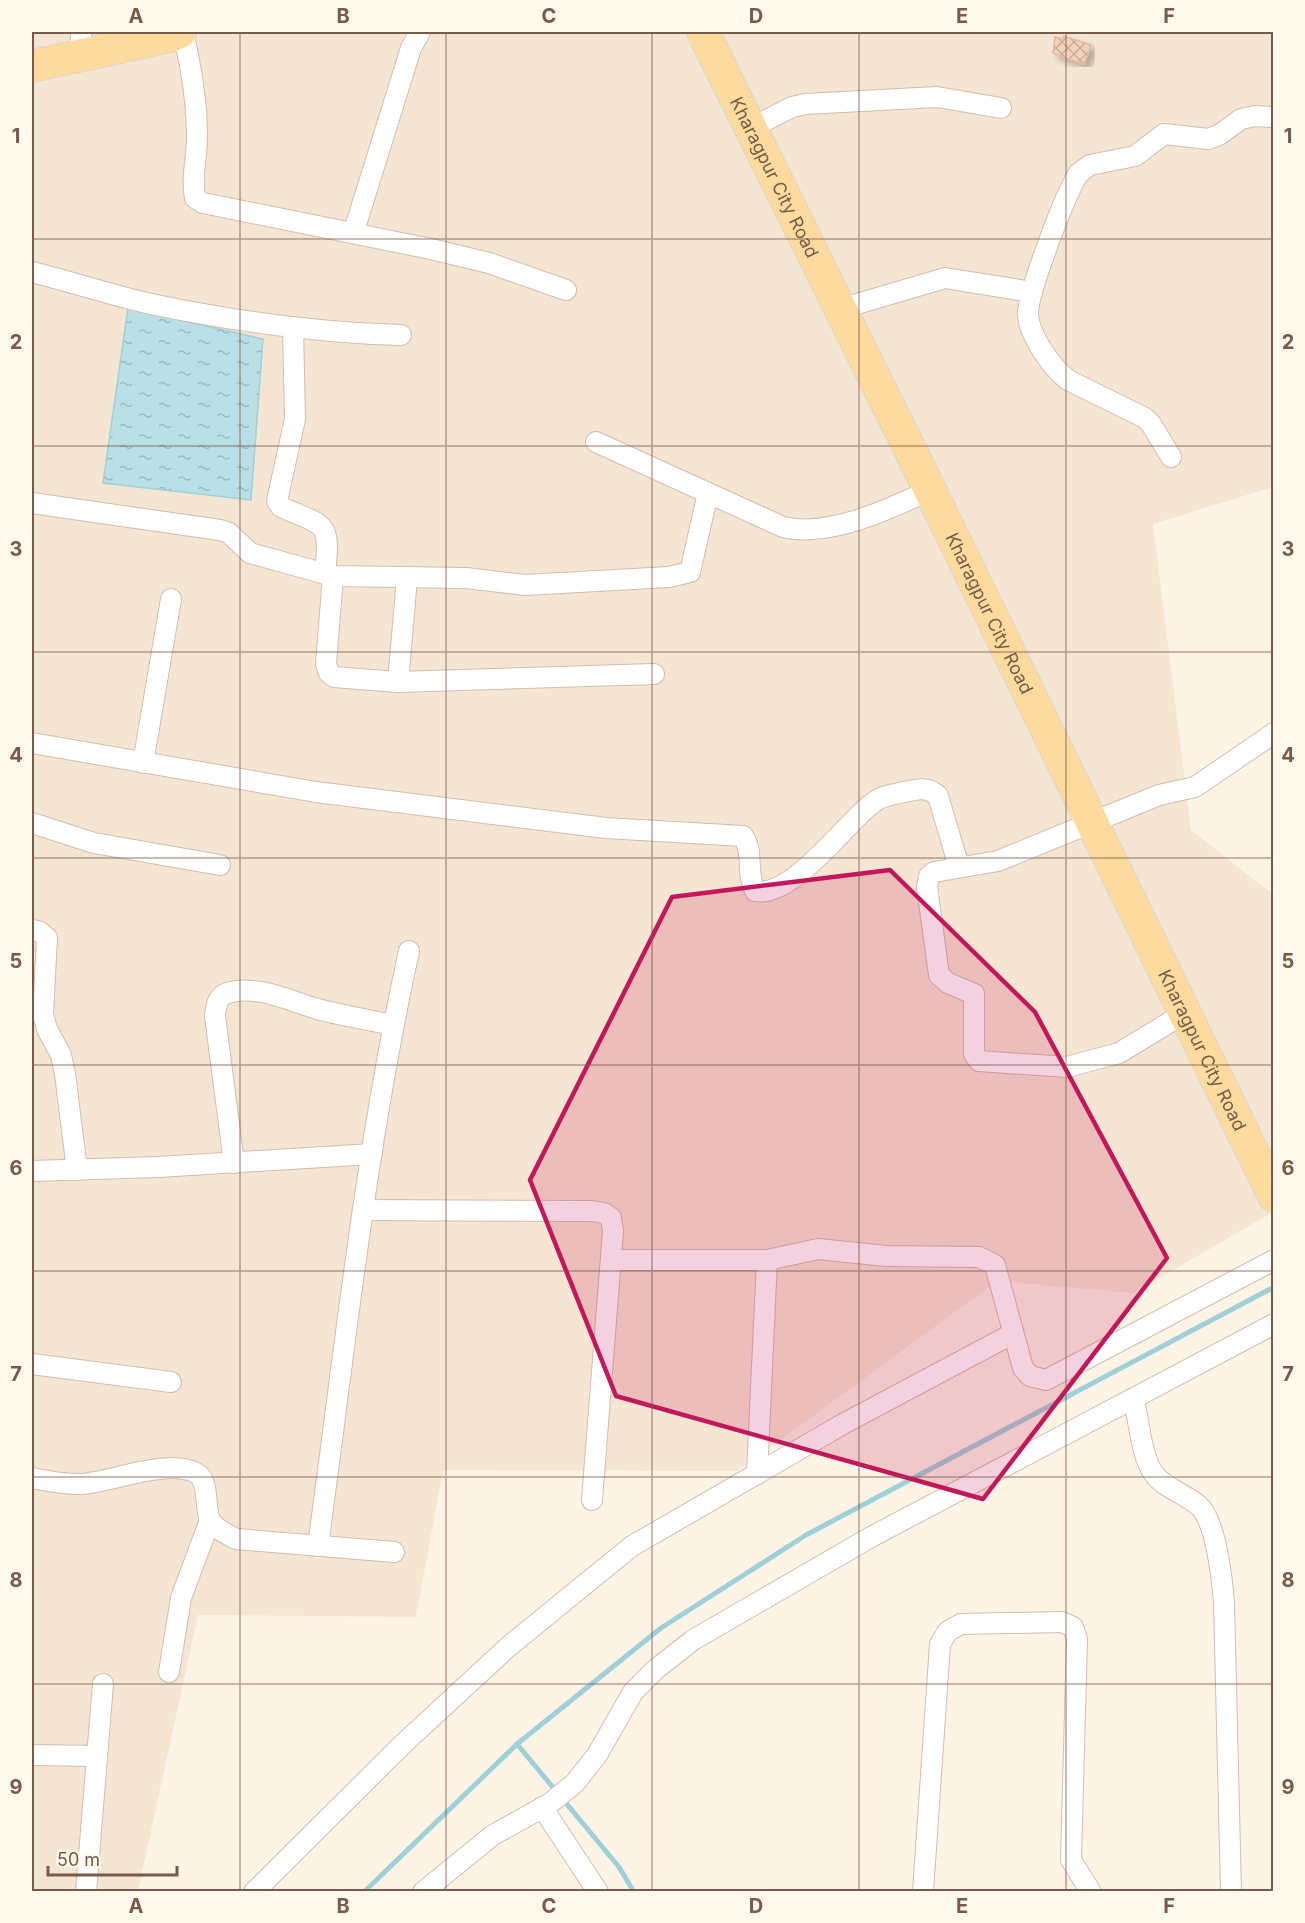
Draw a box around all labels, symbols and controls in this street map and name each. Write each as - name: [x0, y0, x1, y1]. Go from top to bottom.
- text: A: [129, 4, 144, 28]
- text: B: [336, 4, 350, 28]
- text: C: [542, 4, 556, 28]
- text: D: [749, 4, 763, 28]
- text: E: [956, 4, 968, 28]
- text: F: [1163, 4, 1175, 28]
- street label: Kharagpur City Road: [726, 93, 824, 261]
- text: 1: [12, 124, 20, 148]
- text: 1: [1284, 124, 1292, 148]
- text: 2: [10, 330, 22, 354]
- text: 2: [1282, 330, 1294, 354]
- street label: Kharagpur City Road: [942, 529, 1038, 697]
- text: 3: [10, 537, 22, 561]
- text: 3: [1282, 537, 1294, 561]
- text: 4: [9, 743, 23, 767]
- text: 4: [1281, 743, 1295, 767]
- text: 5: [10, 949, 22, 973]
- text: 5: [1282, 949, 1294, 973]
- street label: Kharagpur City Road: [1155, 966, 1251, 1134]
- text: 6: [10, 1156, 23, 1180]
- text: 6: [1282, 1156, 1295, 1180]
- text: 7: [10, 1362, 22, 1386]
- text: 7: [1282, 1362, 1294, 1386]
- text: 8: [9, 1568, 23, 1592]
- text: 8: [1281, 1568, 1295, 1592]
- text: 9: [10, 1775, 23, 1799]
- text: 9: [1282, 1775, 1295, 1799]
- scale bar: [48, 1839, 177, 1877]
- text: 50 m: [57, 1849, 100, 1870]
- text: A: [129, 1894, 144, 1918]
- text: B: [336, 1894, 350, 1918]
- text: C: [542, 1894, 556, 1918]
- text: D: [749, 1894, 763, 1918]
- text: E: [956, 1894, 968, 1918]
- text: F: [1163, 1894, 1175, 1918]

